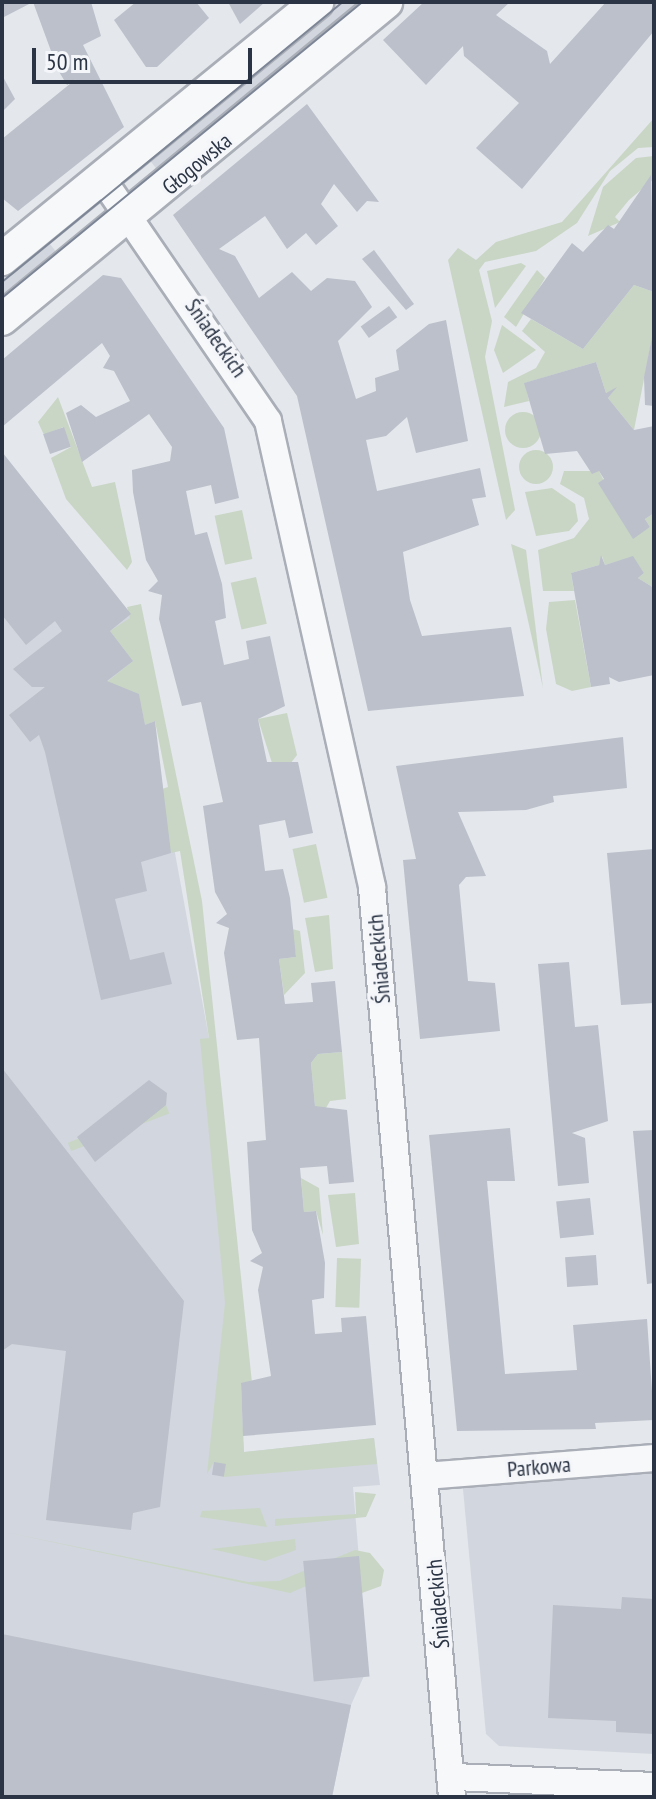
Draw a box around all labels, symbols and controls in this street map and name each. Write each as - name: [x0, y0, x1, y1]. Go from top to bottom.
- scale bar: [36, 32, 256, 82]
- text: 50 m: [46, 46, 88, 77]
- street label: Głogowska: [157, 128, 237, 200]
- street label: Śniadeckich: [179, 294, 253, 382]
- street label: Śniadeckich: [362, 913, 396, 1005]
- street label: Parkowa: [506, 1451, 572, 1483]
- street label: Śniadeckich: [421, 1558, 455, 1650]

